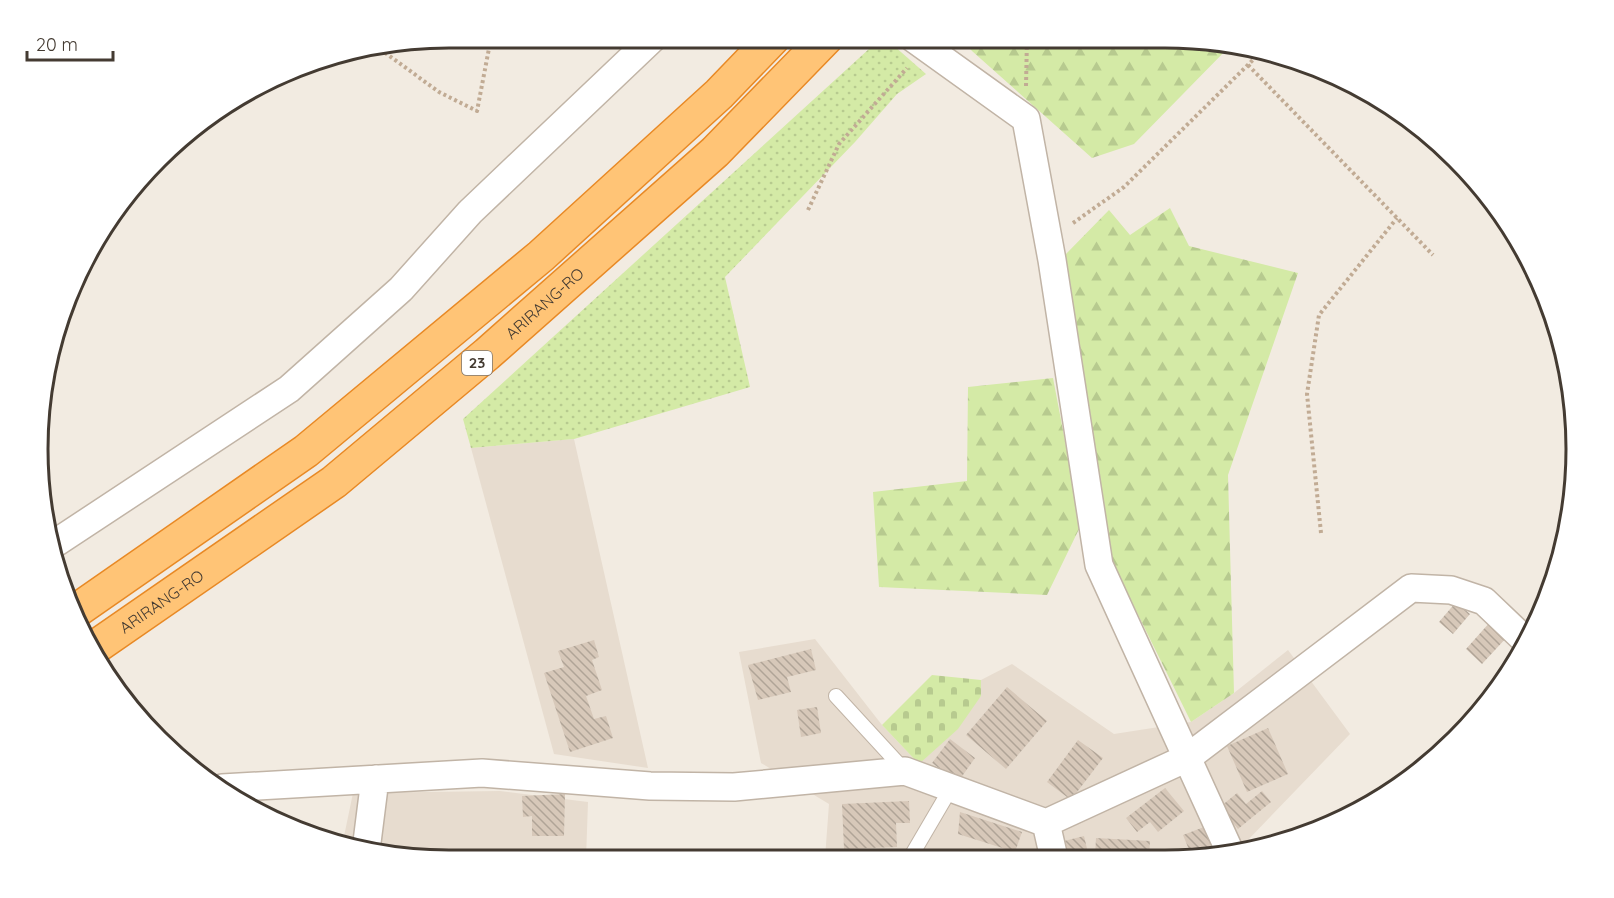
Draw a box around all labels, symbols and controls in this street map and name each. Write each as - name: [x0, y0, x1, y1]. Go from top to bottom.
- scale bar: [27, 24, 112, 62]
- text: 20 m: [36, 33, 78, 56]
- street label: ARIRANG-RO: [501, 263, 588, 343]
- road number: 23: [462, 351, 492, 375]
- street label: ARIRANG-RO: [115, 565, 207, 637]

